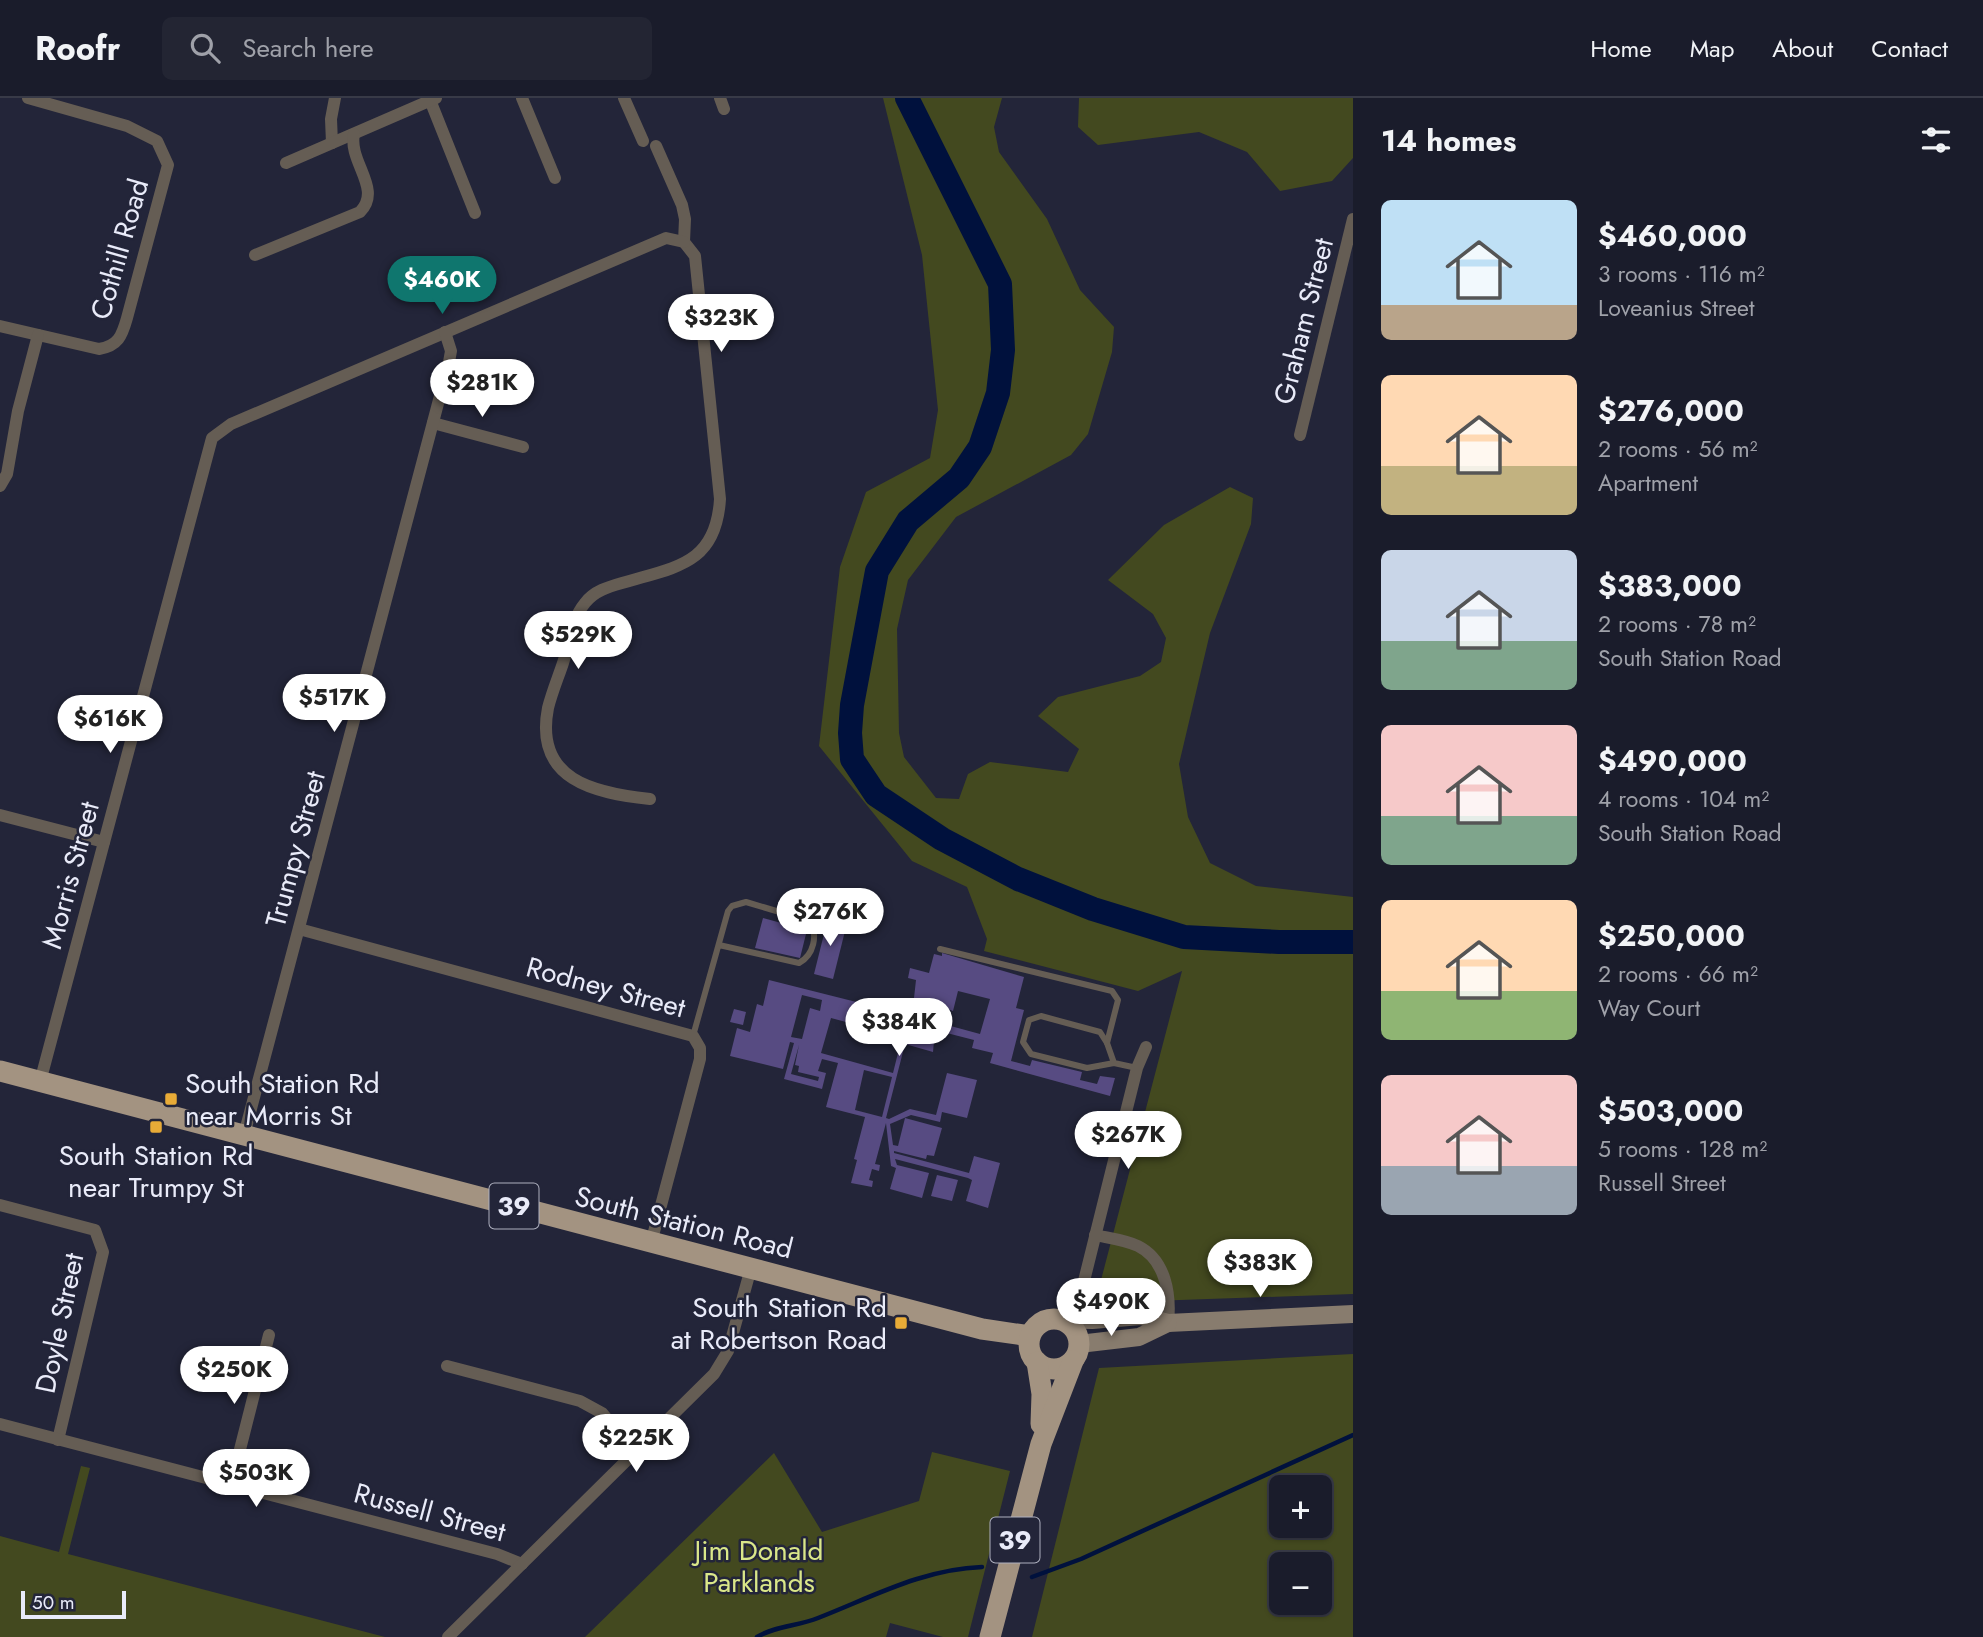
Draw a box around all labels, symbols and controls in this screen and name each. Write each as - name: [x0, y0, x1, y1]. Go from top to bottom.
- search box: [162, 17, 652, 80]
- text: Roofr: [35, 25, 120, 72]
- icon: search: [186, 29, 224, 67]
- text: Search here: [242, 29, 374, 67]
- text: Home: [1590, 31, 1652, 66]
- text: Map: [1690, 31, 1734, 66]
- text: About: [1772, 31, 1833, 66]
- text: Contact: [1871, 31, 1948, 66]
- text: 14 homes: [1381, 119, 1516, 162]
- icon: filters: [1917, 121, 1955, 159]
- street label: Cothill Road: [80, 174, 159, 324]
- text: $460,000: [1598, 214, 1747, 257]
- icon: home: [1437, 228, 1521, 312]
- street label: Graham Street: [1263, 233, 1344, 409]
- pin: $460K: [393, 256, 491, 316]
- text: 3 rooms · 116 m²: [1598, 257, 1765, 291]
- text: $460K: [403, 262, 481, 296]
- text: Loveanius Street: [1598, 291, 1754, 325]
- pin: $323K: [672, 294, 770, 354]
- text: $323K: [684, 300, 758, 334]
- pin: $281K: [433, 360, 531, 419]
- text: $281K: [446, 365, 518, 399]
- text: $276,000: [1598, 389, 1744, 432]
- icon: home: [1437, 403, 1521, 487]
- text: 2 rooms · 56 m²: [1598, 432, 1758, 466]
- text: Apartment: [1598, 466, 1698, 500]
- text: $383,000: [1598, 564, 1742, 607]
- icon: home: [1437, 578, 1521, 662]
- text: 2 rooms · 78 m²: [1598, 607, 1756, 641]
- pin: $529K: [529, 612, 627, 671]
- text: $529K: [540, 617, 616, 651]
- text: South Station Road: [1598, 641, 1782, 675]
- pin: $517K: [285, 674, 383, 734]
- text: $517K: [299, 680, 369, 714]
- pin: $616K: [61, 696, 159, 755]
- text: $616K: [74, 701, 146, 735]
- text: $490,000: [1598, 739, 1747, 782]
- icon: home: [1437, 753, 1521, 837]
- street label: Trumpy Street: [255, 766, 336, 932]
- text: 4 rooms · 104 m²: [1598, 782, 1769, 816]
- street label: Morris Street: [31, 797, 110, 953]
- text: South Station Road: [1598, 816, 1782, 850]
- pin: $276K: [781, 888, 879, 948]
- text: $276K: [793, 894, 867, 928]
- text: $250,000: [1598, 914, 1745, 957]
- icon: home: [1437, 928, 1521, 1012]
- street label: Rodney Street: [522, 947, 690, 1028]
- text: 2 rooms · 66 m²: [1598, 957, 1758, 991]
- text: Way Court: [1598, 991, 1700, 1025]
- pin: $384K: [850, 998, 948, 1058]
- text: $384K: [861, 1004, 937, 1038]
- place label: South Station Rd near Morris St: [185, 1063, 380, 1136]
- text: $503,000: [1598, 1089, 1743, 1132]
- marker: South Station Rd near Morris St: [163, 1091, 179, 1107]
- icon: home: [1437, 1103, 1521, 1187]
- pin: $267K: [1079, 1112, 1177, 1171]
- text: $267K: [1091, 1117, 1165, 1151]
- marker: South Station Rd near Trumpy St: [148, 1119, 164, 1135]
- text: 5 rooms · 128 m²: [1598, 1132, 1767, 1166]
- place label: South Station Rd near Trumpy St: [59, 1135, 253, 1208]
- text: Russell Street: [1598, 1166, 1726, 1200]
- street label: South Station Road: [570, 1176, 797, 1269]
- road number: 39: [490, 1184, 538, 1228]
- pin: $383K: [1211, 1240, 1309, 1299]
- text: $383K: [1223, 1245, 1297, 1279]
- street label: Doyle Street: [25, 1249, 94, 1397]
- pin: $490K: [1062, 1278, 1160, 1338]
- text: $490K: [1072, 1284, 1150, 1318]
- place label: South Station Rd at Robertson Road: [671, 1287, 887, 1360]
- marker: South Station Rd at Robertson Road: [893, 1315, 909, 1331]
- pin: $250K: [185, 1346, 283, 1406]
- text: $250K: [196, 1352, 272, 1386]
- pin: $225K: [587, 1414, 685, 1474]
- text: $225K: [598, 1420, 674, 1454]
- pin: $503K: [207, 1450, 305, 1509]
- text: $503K: [219, 1455, 293, 1489]
- street label: Russell Street: [349, 1473, 511, 1552]
- map controls: [1269, 1475, 1332, 1615]
- button: +: [1269, 1475, 1332, 1538]
- road number: 39: [990, 1518, 1040, 1562]
- park label: Jim Donald Parklands: [690, 1530, 824, 1603]
- button: −: [1269, 1552, 1332, 1615]
- scale bar: [21, 1588, 126, 1620]
- text: 50 m: [32, 1589, 75, 1616]

